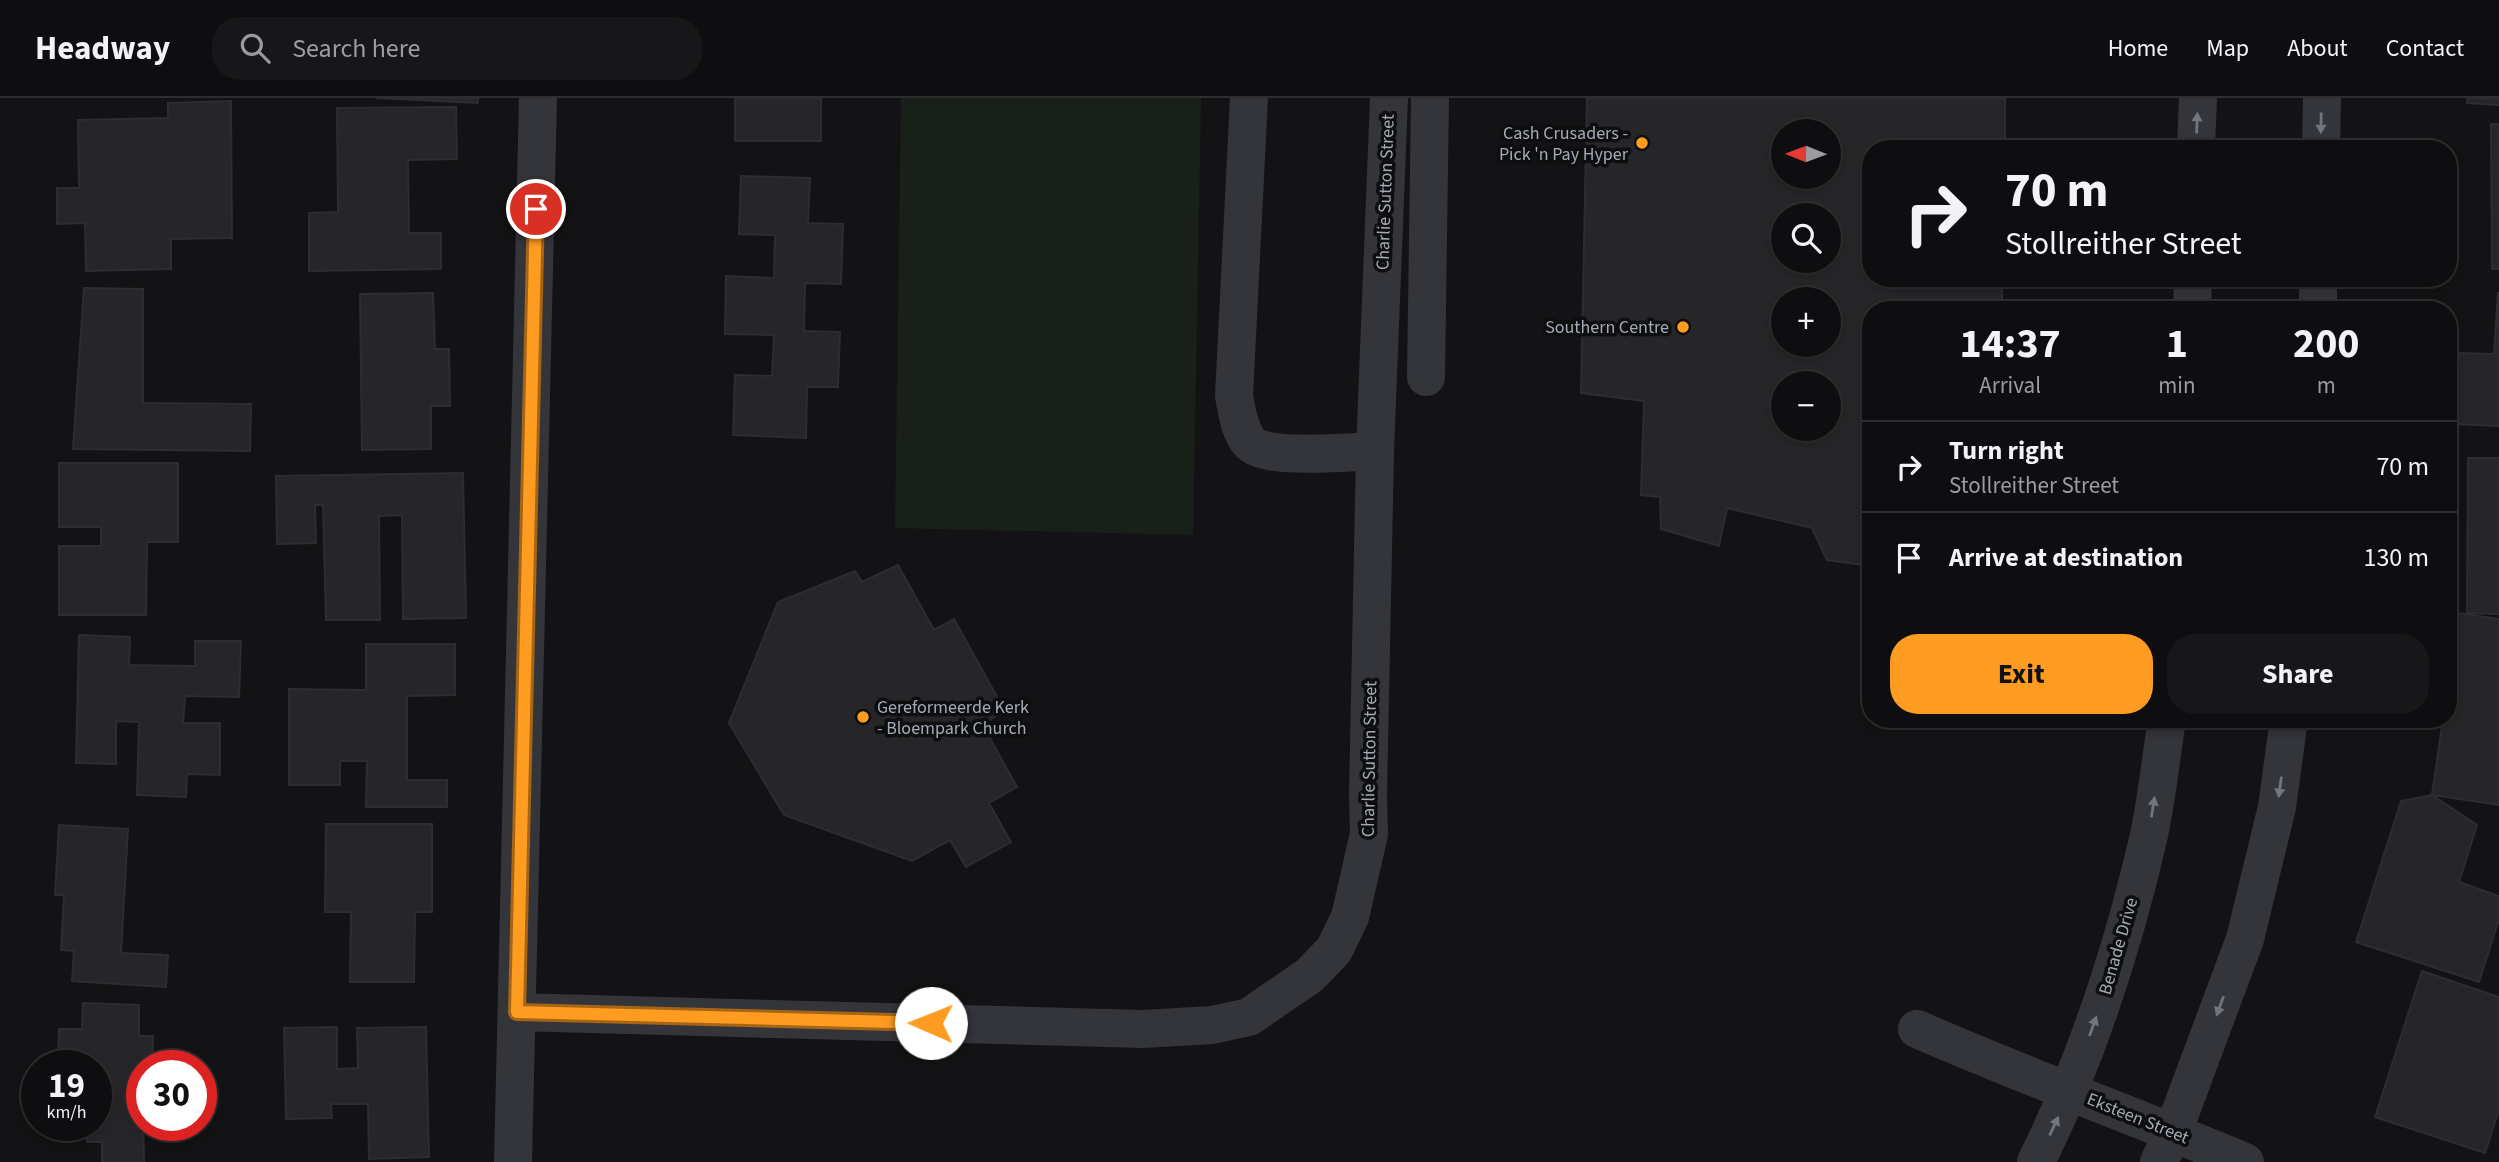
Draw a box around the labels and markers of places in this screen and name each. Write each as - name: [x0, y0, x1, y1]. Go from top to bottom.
- place label: Cash Crusaders - Pick 'n Pay Hyper: [1499, 121, 1629, 167]
- marker: Cash Crusaders - Pick 'n Pay Hyper: [1634, 135, 1650, 151]
- pin: [506, 179, 566, 239]
- place label: Southern Centre: [1545, 315, 1669, 340]
- marker: Southern Centre: [1675, 319, 1691, 335]
- place label: Gereformeerde Kerk - Bloempark Church: [877, 695, 1029, 741]
- marker: Gereformeerde Kerk - Bloempark Church: [855, 709, 871, 725]

